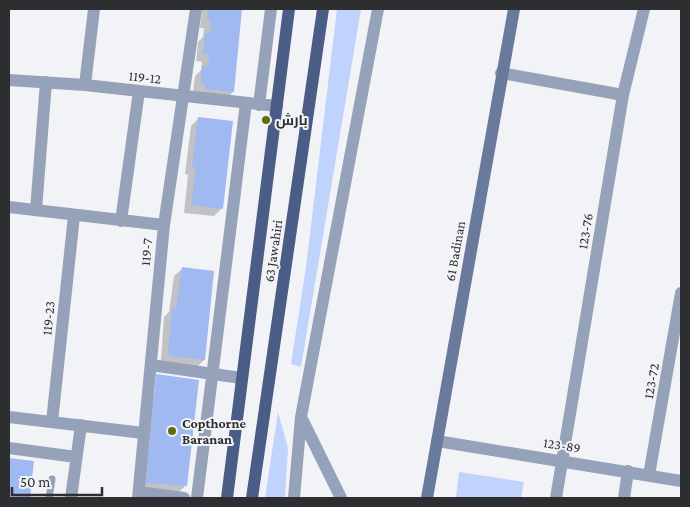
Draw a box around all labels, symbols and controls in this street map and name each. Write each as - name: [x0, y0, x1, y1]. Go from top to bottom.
- street label: 119-12: [128, 67, 162, 87]
- place label: بارش: [276, 112, 308, 129]
- marker: بارش: [260, 114, 272, 126]
- street label: 123-76: [574, 212, 596, 250]
- street label: 63 Jawahiri: [261, 218, 285, 283]
- street label: 61 Badinan: [442, 219, 468, 282]
- street label: 119-7: [137, 237, 155, 266]
- street label: 119-23: [38, 300, 58, 336]
- street label: 123-72: [640, 362, 662, 400]
- place label: Copthorne Baranan: [182, 415, 246, 447]
- marker: Copthorne Baranan: [166, 425, 178, 437]
- street label: 123-89: [542, 434, 582, 456]
- scale bar: [12, 464, 102, 496]
- text: 50 m: [20, 474, 50, 490]

